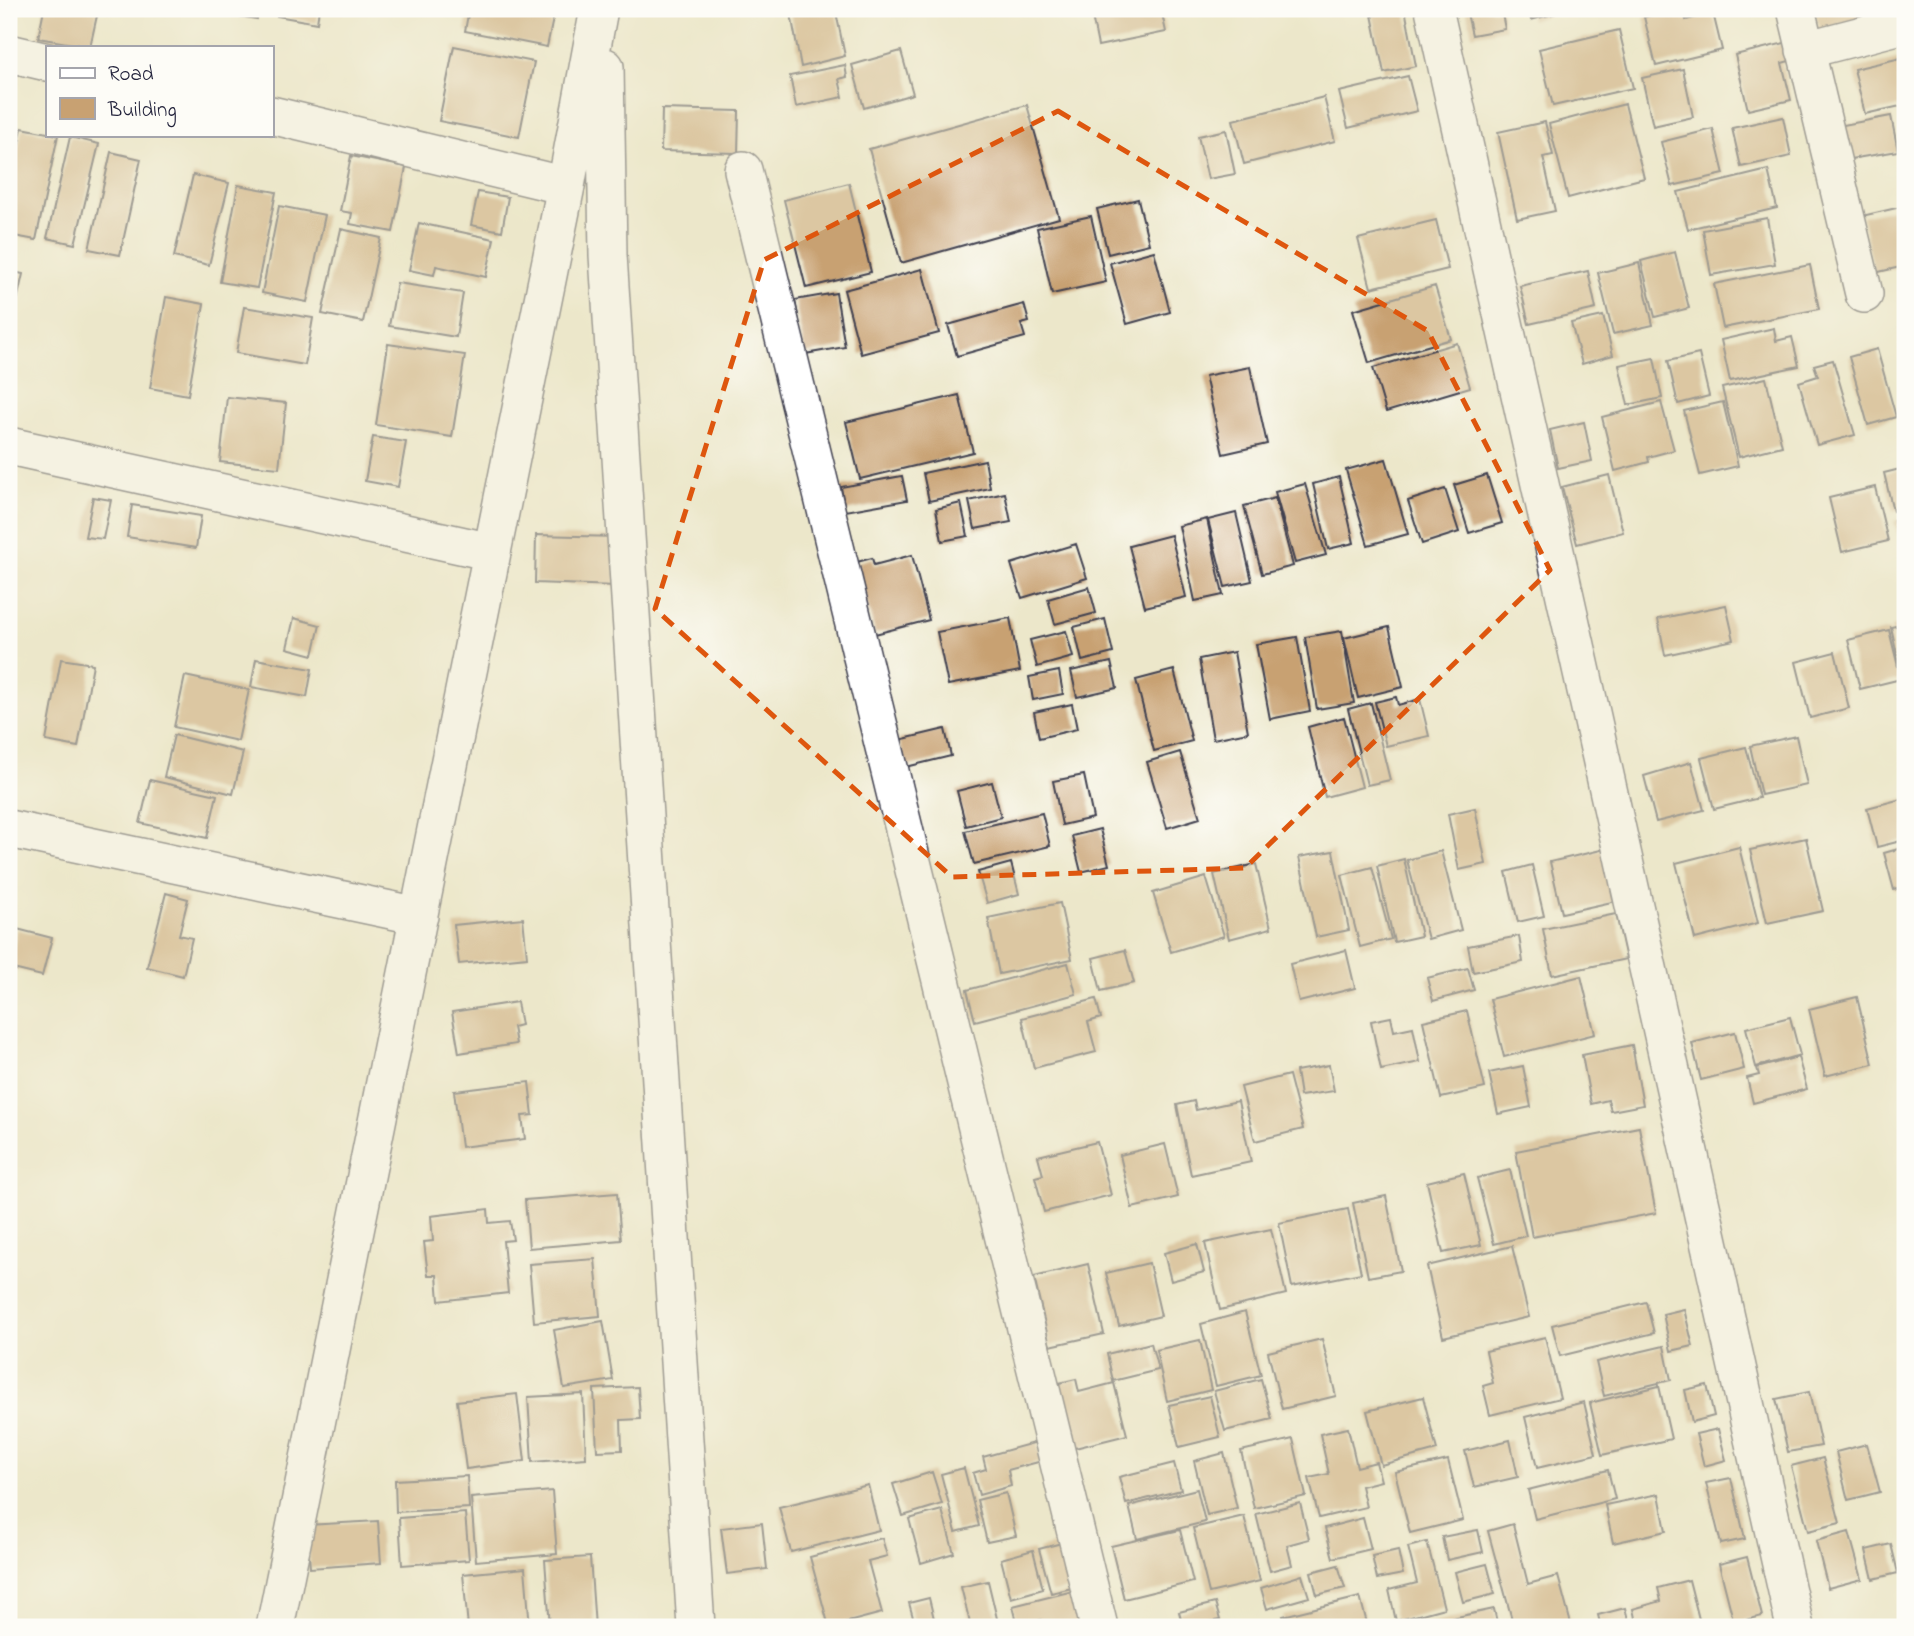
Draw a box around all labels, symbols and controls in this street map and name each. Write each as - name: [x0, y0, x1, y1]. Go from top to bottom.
- legend: [46, 46, 273, 136]
- text: Road: [108, 60, 154, 90]
- text: Building: [107, 96, 177, 128]

